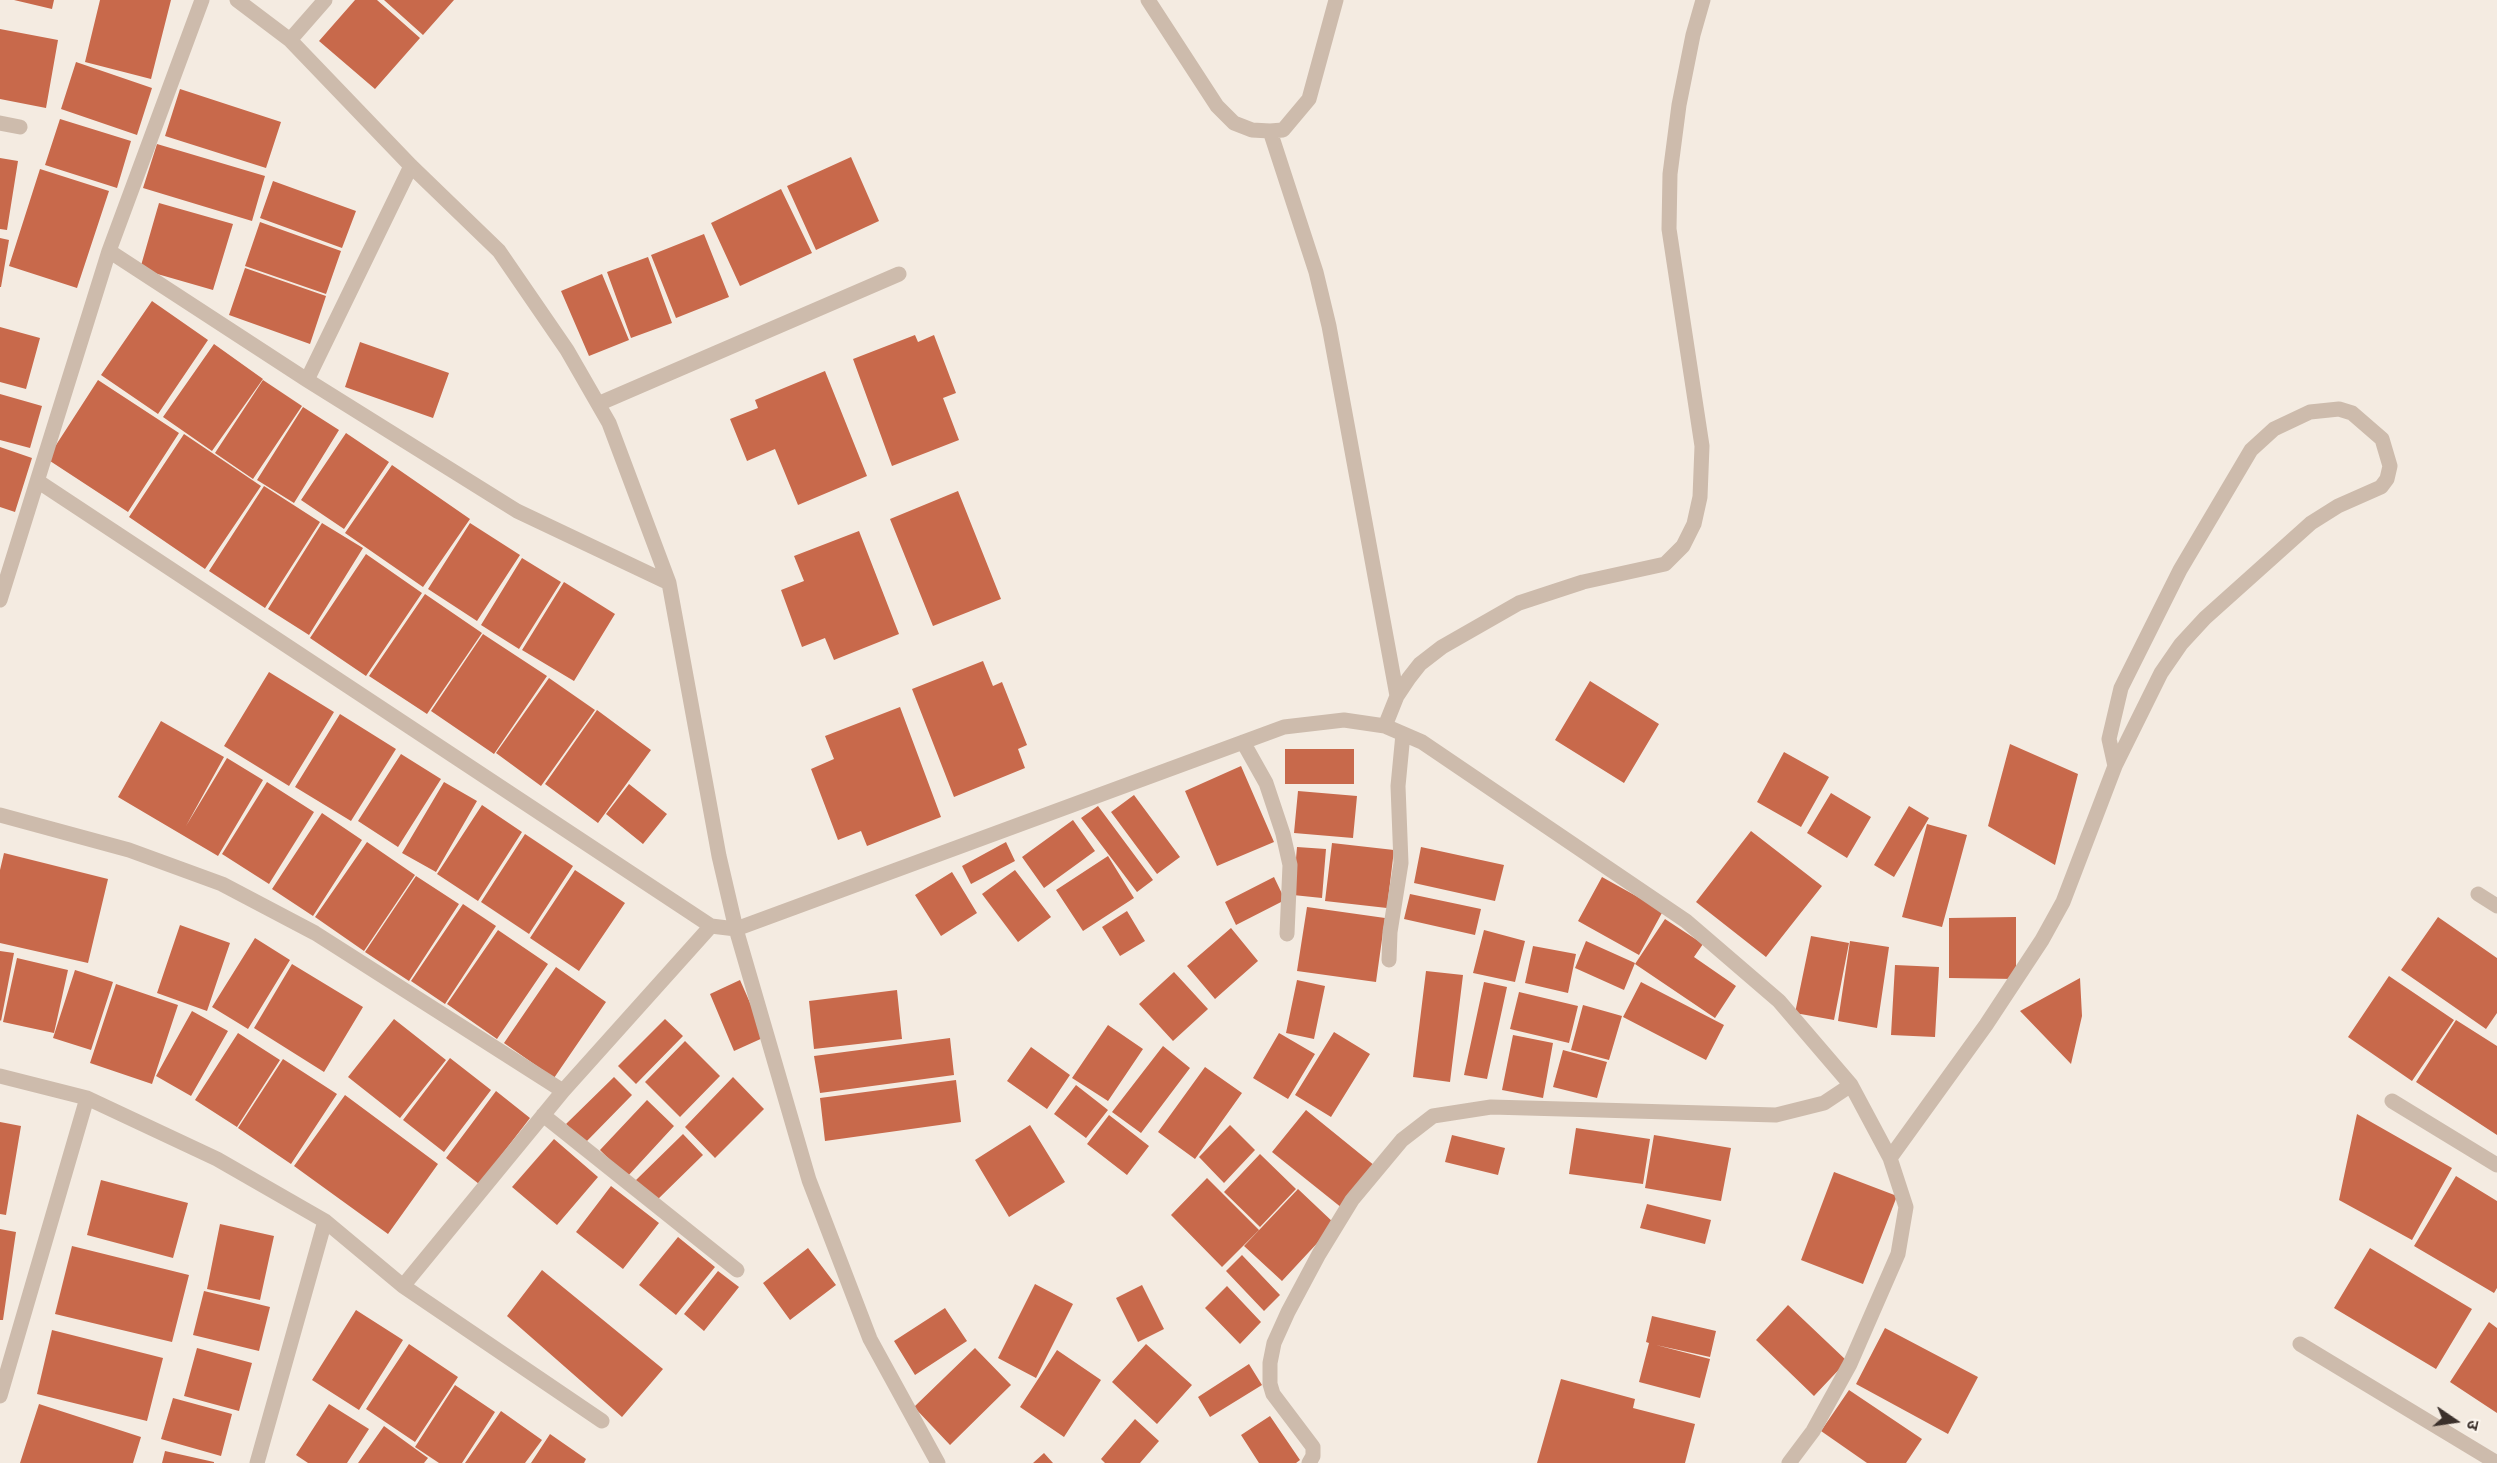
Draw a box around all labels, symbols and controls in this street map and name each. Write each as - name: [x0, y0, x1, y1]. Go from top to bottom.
- north arrow: [2425, 1391, 2485, 1451]
- text: उ: [2463, 1418, 2483, 1432]

